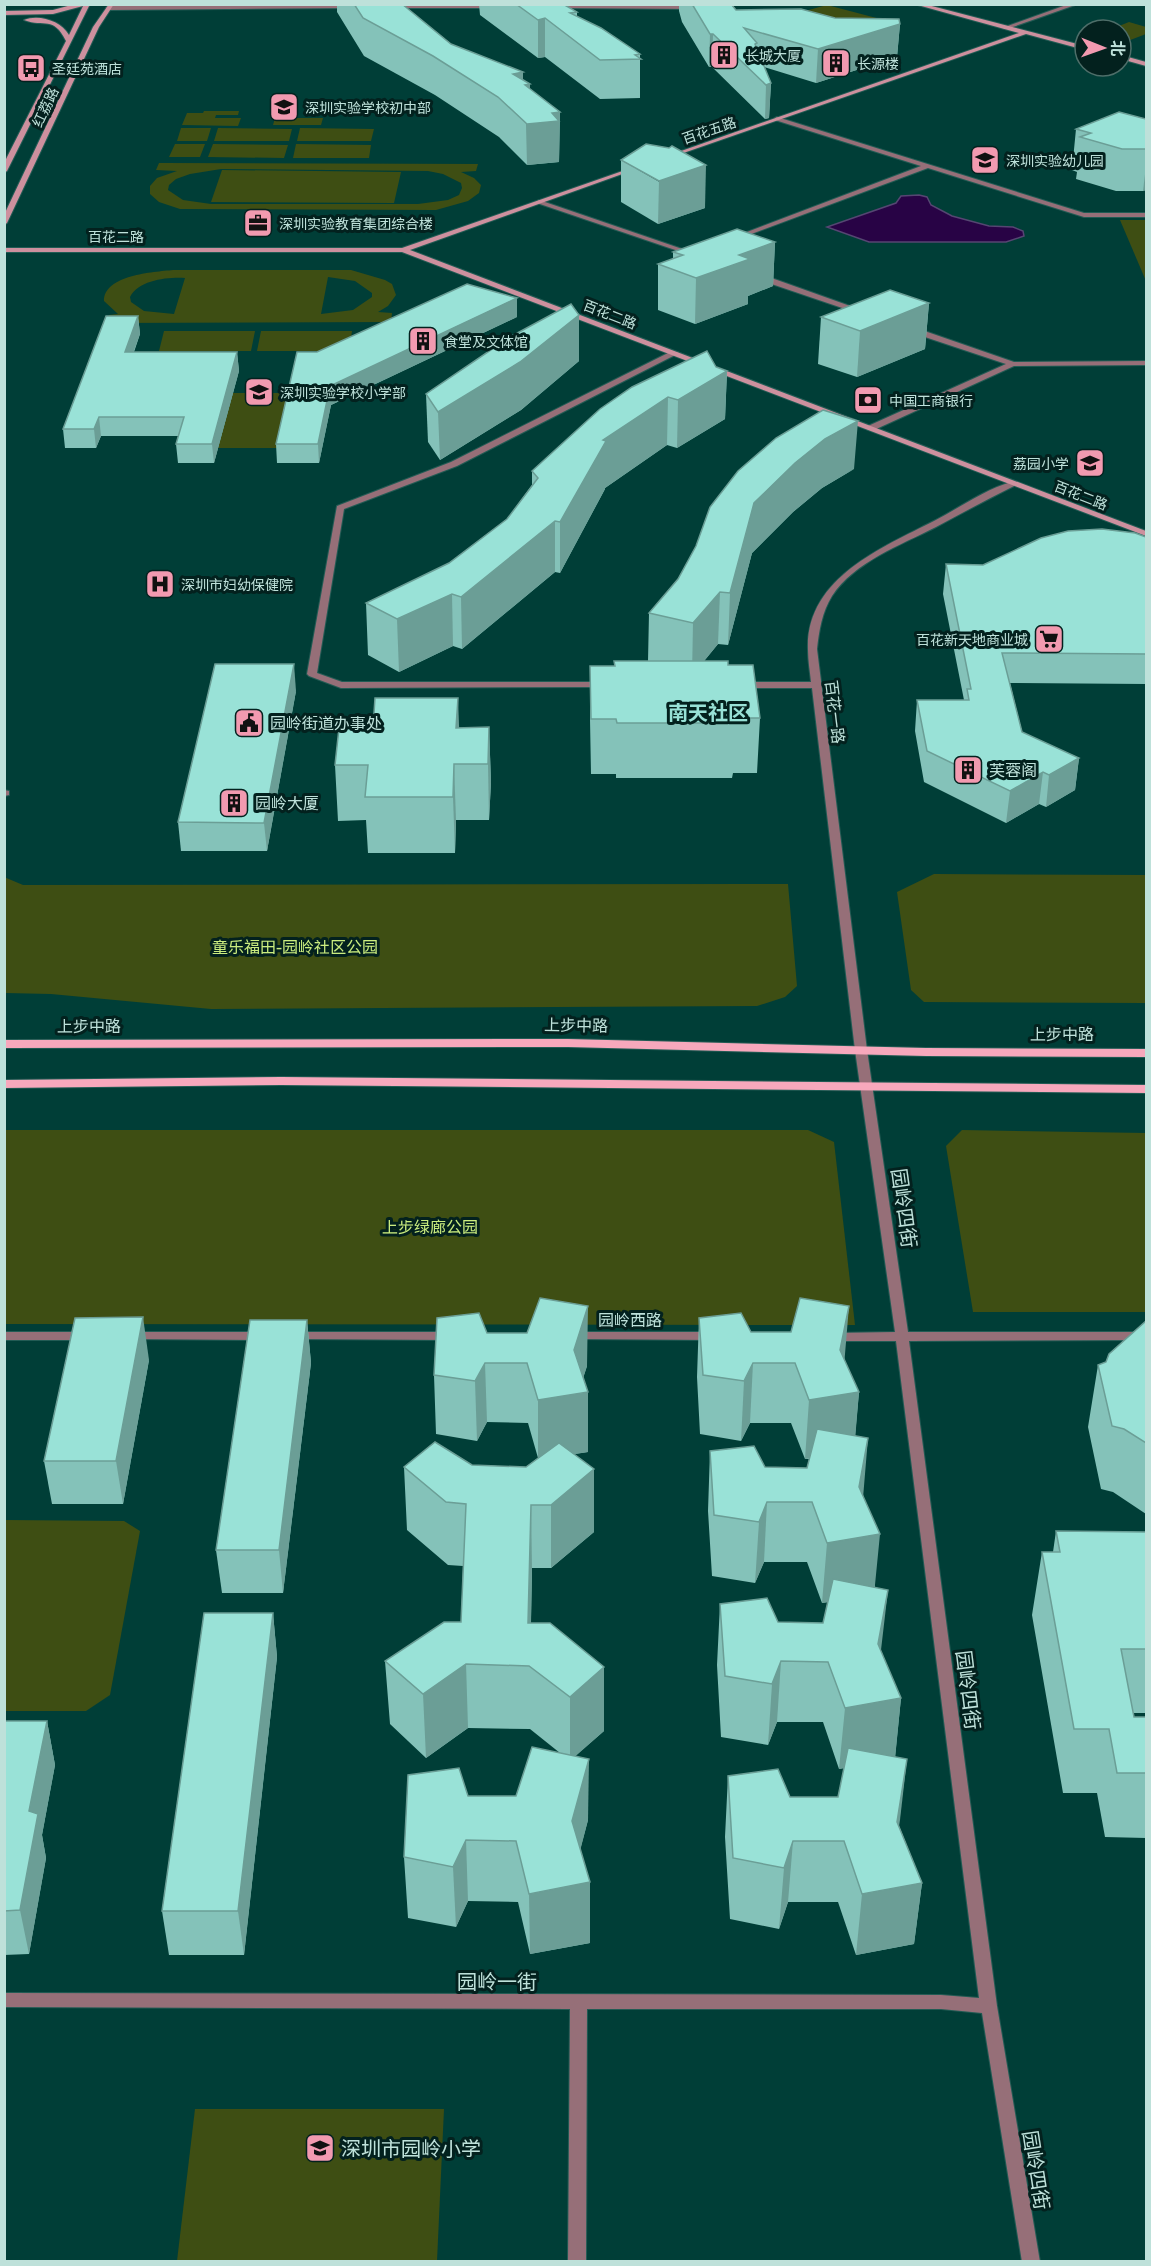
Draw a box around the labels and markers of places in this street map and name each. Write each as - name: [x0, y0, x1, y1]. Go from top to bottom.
- building icon: 长城大厦: [708, 39, 740, 71]
- place label: 长城大厦: [745, 47, 801, 64]
- building icon: 长源楼: [820, 47, 852, 79]
- bus stop icon: 圣廷苑酒店: [15, 52, 47, 84]
- place label: 长源楼: [857, 55, 899, 72]
- place label: 圣廷苑酒店: [52, 60, 122, 77]
- school or university icon: 深圳实验学校初中部: [268, 91, 300, 123]
- place label: 深圳实验学校初中部: [305, 99, 431, 116]
- school or university icon: 深圳实验幼儿园: [969, 144, 1001, 176]
- place label: 深圳实验幼儿园: [1006, 152, 1104, 169]
- office icon: 深圳实验教育集团综合楼: [242, 207, 274, 239]
- place label: 深圳实验教育集团综合楼: [279, 215, 433, 232]
- building icon: 食堂及文体馆: [407, 325, 439, 357]
- place label: 食堂及文体馆: [444, 333, 528, 350]
- school or university icon: 深圳实验学校小学部: [243, 376, 275, 408]
- place label: 深圳实验学校小学部: [280, 384, 406, 401]
- bank icon: 中国工商银行: [852, 384, 884, 416]
- place label: 中国工商银行: [889, 392, 973, 409]
- school or university icon: 荔园小学: [1074, 447, 1106, 479]
- place label: 荔园小学: [1013, 455, 1069, 472]
- hospital icon: 深圳市妇幼保健院: [144, 568, 176, 600]
- place label: 深圳市妇幼保健院: [181, 576, 293, 593]
- supermarket icon: 百花新天地商业城: [1033, 623, 1065, 655]
- place label: 百花新天地商业城: [916, 631, 1028, 648]
- public building icon: 园岭街道办事处: [233, 707, 265, 739]
- place label: 园岭街道办事处: [270, 713, 382, 733]
- building icon: 芙蓉阁: [952, 754, 984, 786]
- place label: 芙蓉阁: [989, 760, 1037, 780]
- building icon: 园岭大厦: [218, 787, 250, 819]
- place label: 园岭大厦: [255, 793, 319, 813]
- school or university icon: 深圳市园岭小学: [304, 2132, 336, 2164]
- place label: 深圳市园岭小学: [341, 2136, 481, 2160]

